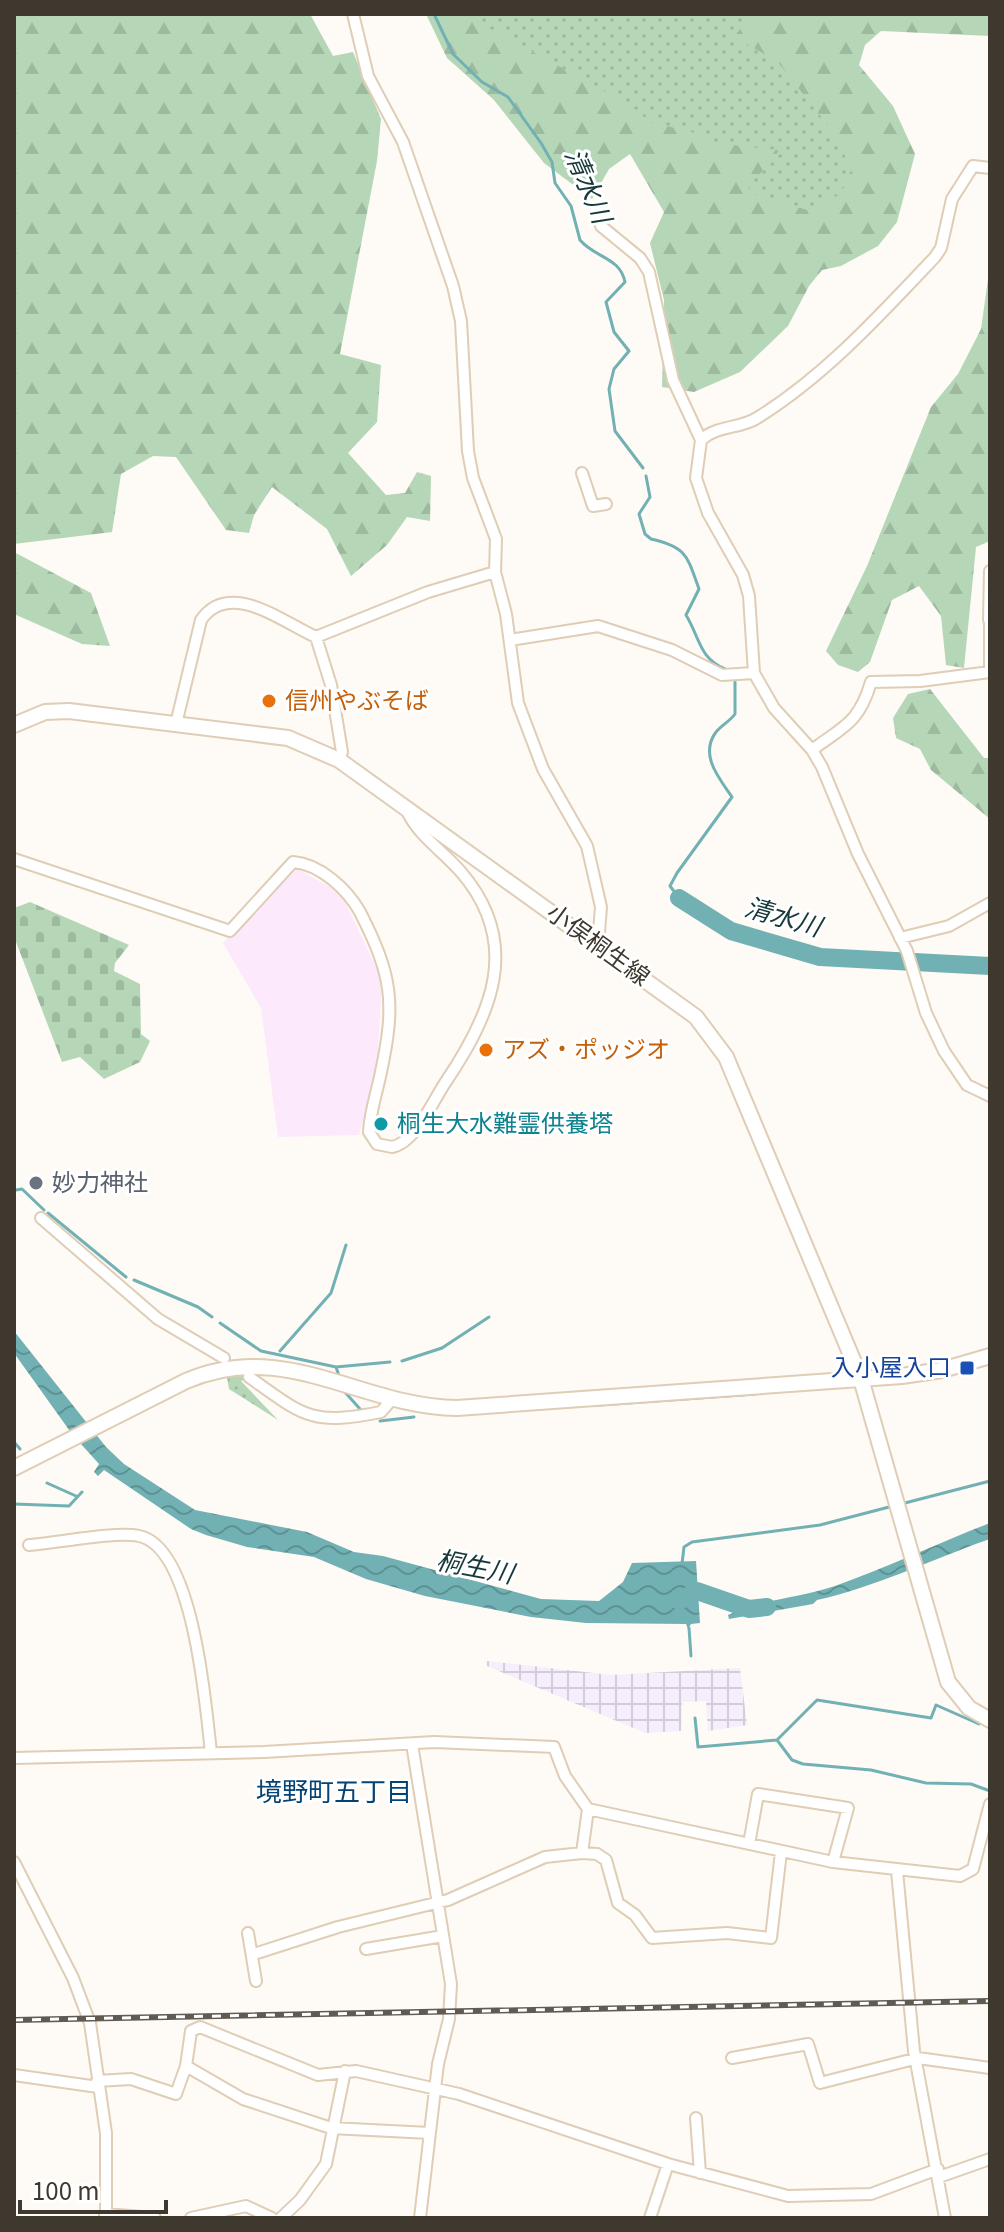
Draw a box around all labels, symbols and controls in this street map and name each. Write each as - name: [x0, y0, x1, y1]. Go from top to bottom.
- water label: 清水川: [558, 142, 624, 231]
- place label: 信州やぶそば: [285, 681, 429, 716]
- marker: 信州やぶそば: [260, 692, 278, 710]
- water label: 清水川: [741, 886, 829, 944]
- street label: 小俣桐生線: [541, 894, 658, 992]
- place label: アズ・ポッジオ: [502, 1030, 670, 1065]
- marker: アズ・ポッジオ: [477, 1041, 495, 1059]
- place label: 桐生大水難霊供養塔: [397, 1104, 613, 1139]
- marker: 桐生大水難霊供養塔: [372, 1115, 390, 1133]
- place label: 妙力神社: [52, 1163, 148, 1198]
- marker: 妙力神社: [27, 1174, 45, 1192]
- place label: 入小屋入口: [831, 1348, 951, 1383]
- marker: 入小屋入口: [958, 1359, 976, 1377]
- water label: 桐生川: [434, 1539, 520, 1591]
- district label: 境野町五丁目: [256, 1771, 412, 1808]
- scale bar: [20, 2164, 166, 2214]
- text: 100 m: [32, 2172, 100, 2207]

